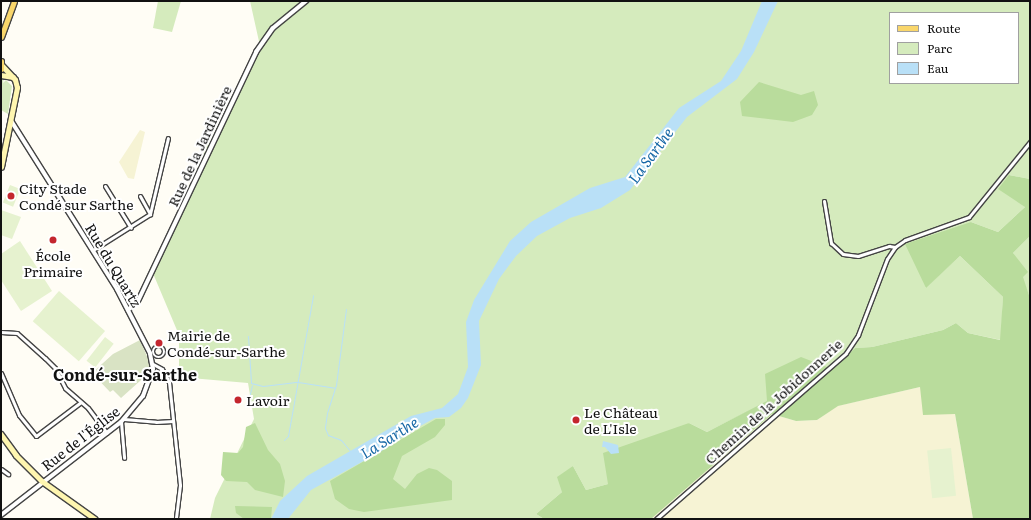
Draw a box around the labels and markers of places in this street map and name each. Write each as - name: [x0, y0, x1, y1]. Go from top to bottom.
- place label: City Stade Condé sur Sarthe: [19, 180, 133, 212]
- marker: City Stade Condé sur Sarthe: [6, 191, 16, 201]
- marker: École Primaire: [48, 235, 58, 245]
- place label: École Primaire: [23, 247, 83, 280]
- place label: Mairie de Condé-sur-Sarthe: [167, 327, 285, 360]
- marker: Mairie de Condé-sur-Sarthe: [154, 338, 164, 348]
- place label: Lavoir: [246, 392, 289, 408]
- marker: Lavoir: [233, 395, 243, 405]
- place label: Le Château de L'Isle: [584, 404, 658, 436]
- marker: Le Château de L'Isle: [571, 415, 581, 425]

